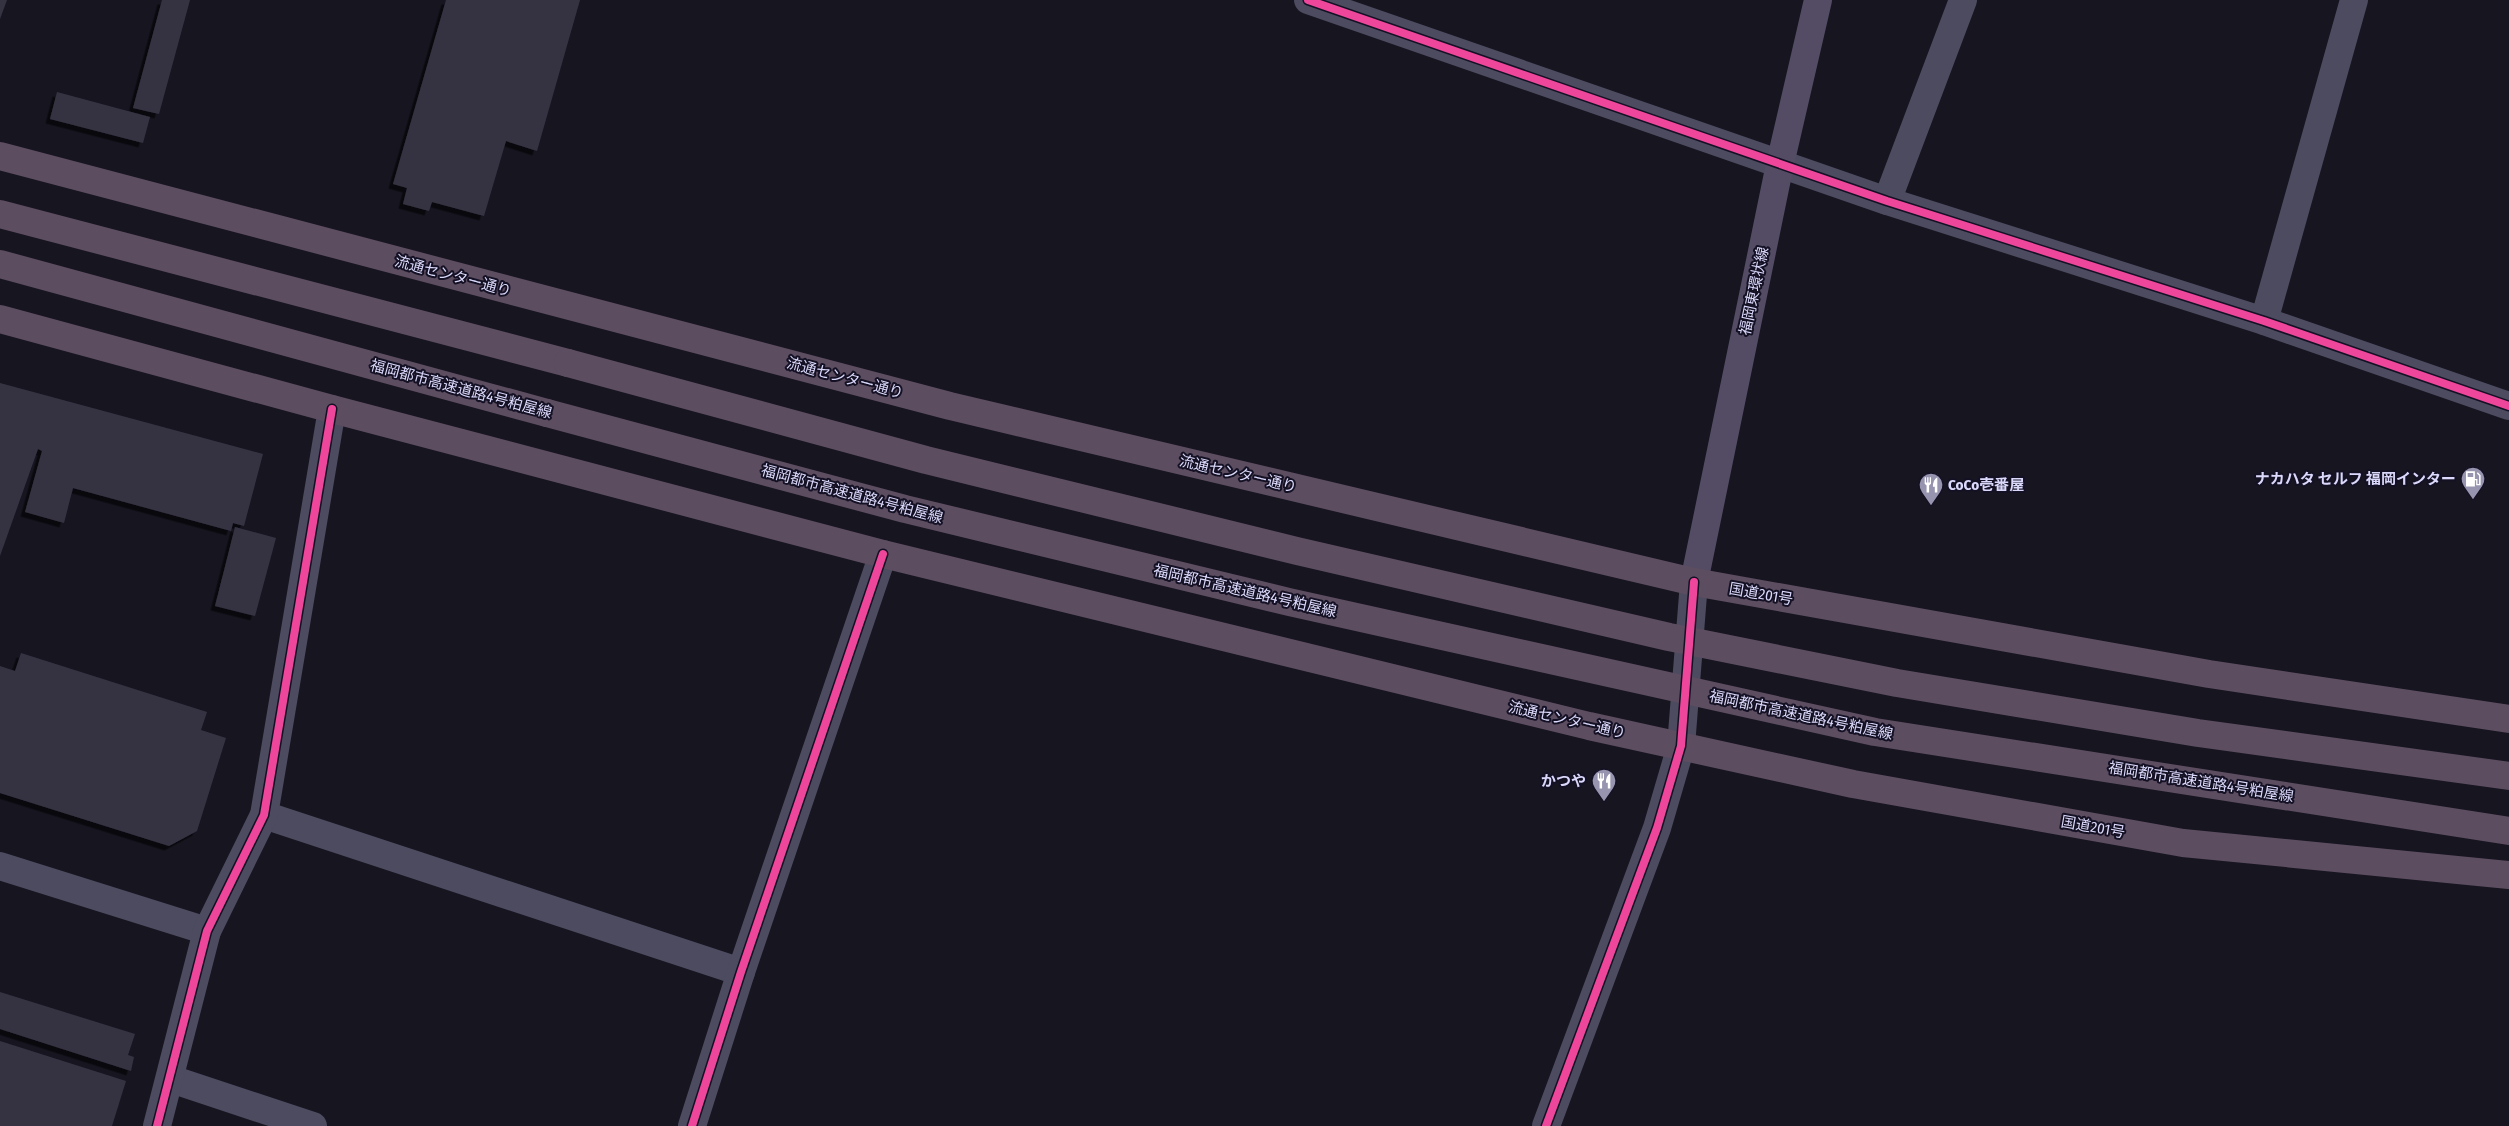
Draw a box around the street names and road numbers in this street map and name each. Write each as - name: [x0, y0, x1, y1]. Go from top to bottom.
- street label: 福岡東環状線: [1736, 245, 1772, 337]
- street label: 流通センター通り: [393, 252, 513, 300]
- street label: 流通センター通り: [785, 354, 905, 402]
- street label: 福岡都市高速道路4号粕屋線: [368, 356, 554, 422]
- street label: 流通センター通り: [1178, 452, 1298, 496]
- street label: 福岡都市高速道路4号粕屋線: [759, 461, 945, 527]
- street label: 福岡都市高速道路4号粕屋線: [1152, 561, 1338, 621]
- street label: 国道201号: [1727, 580, 1795, 608]
- street label: 福岡都市高速道路4号粕屋線: [1708, 687, 1894, 743]
- street label: 流通センター通り: [1507, 698, 1627, 742]
- street label: 福岡都市高速道路4号粕屋線: [2107, 758, 2295, 806]
- street label: 国道201号: [2059, 813, 2127, 841]

